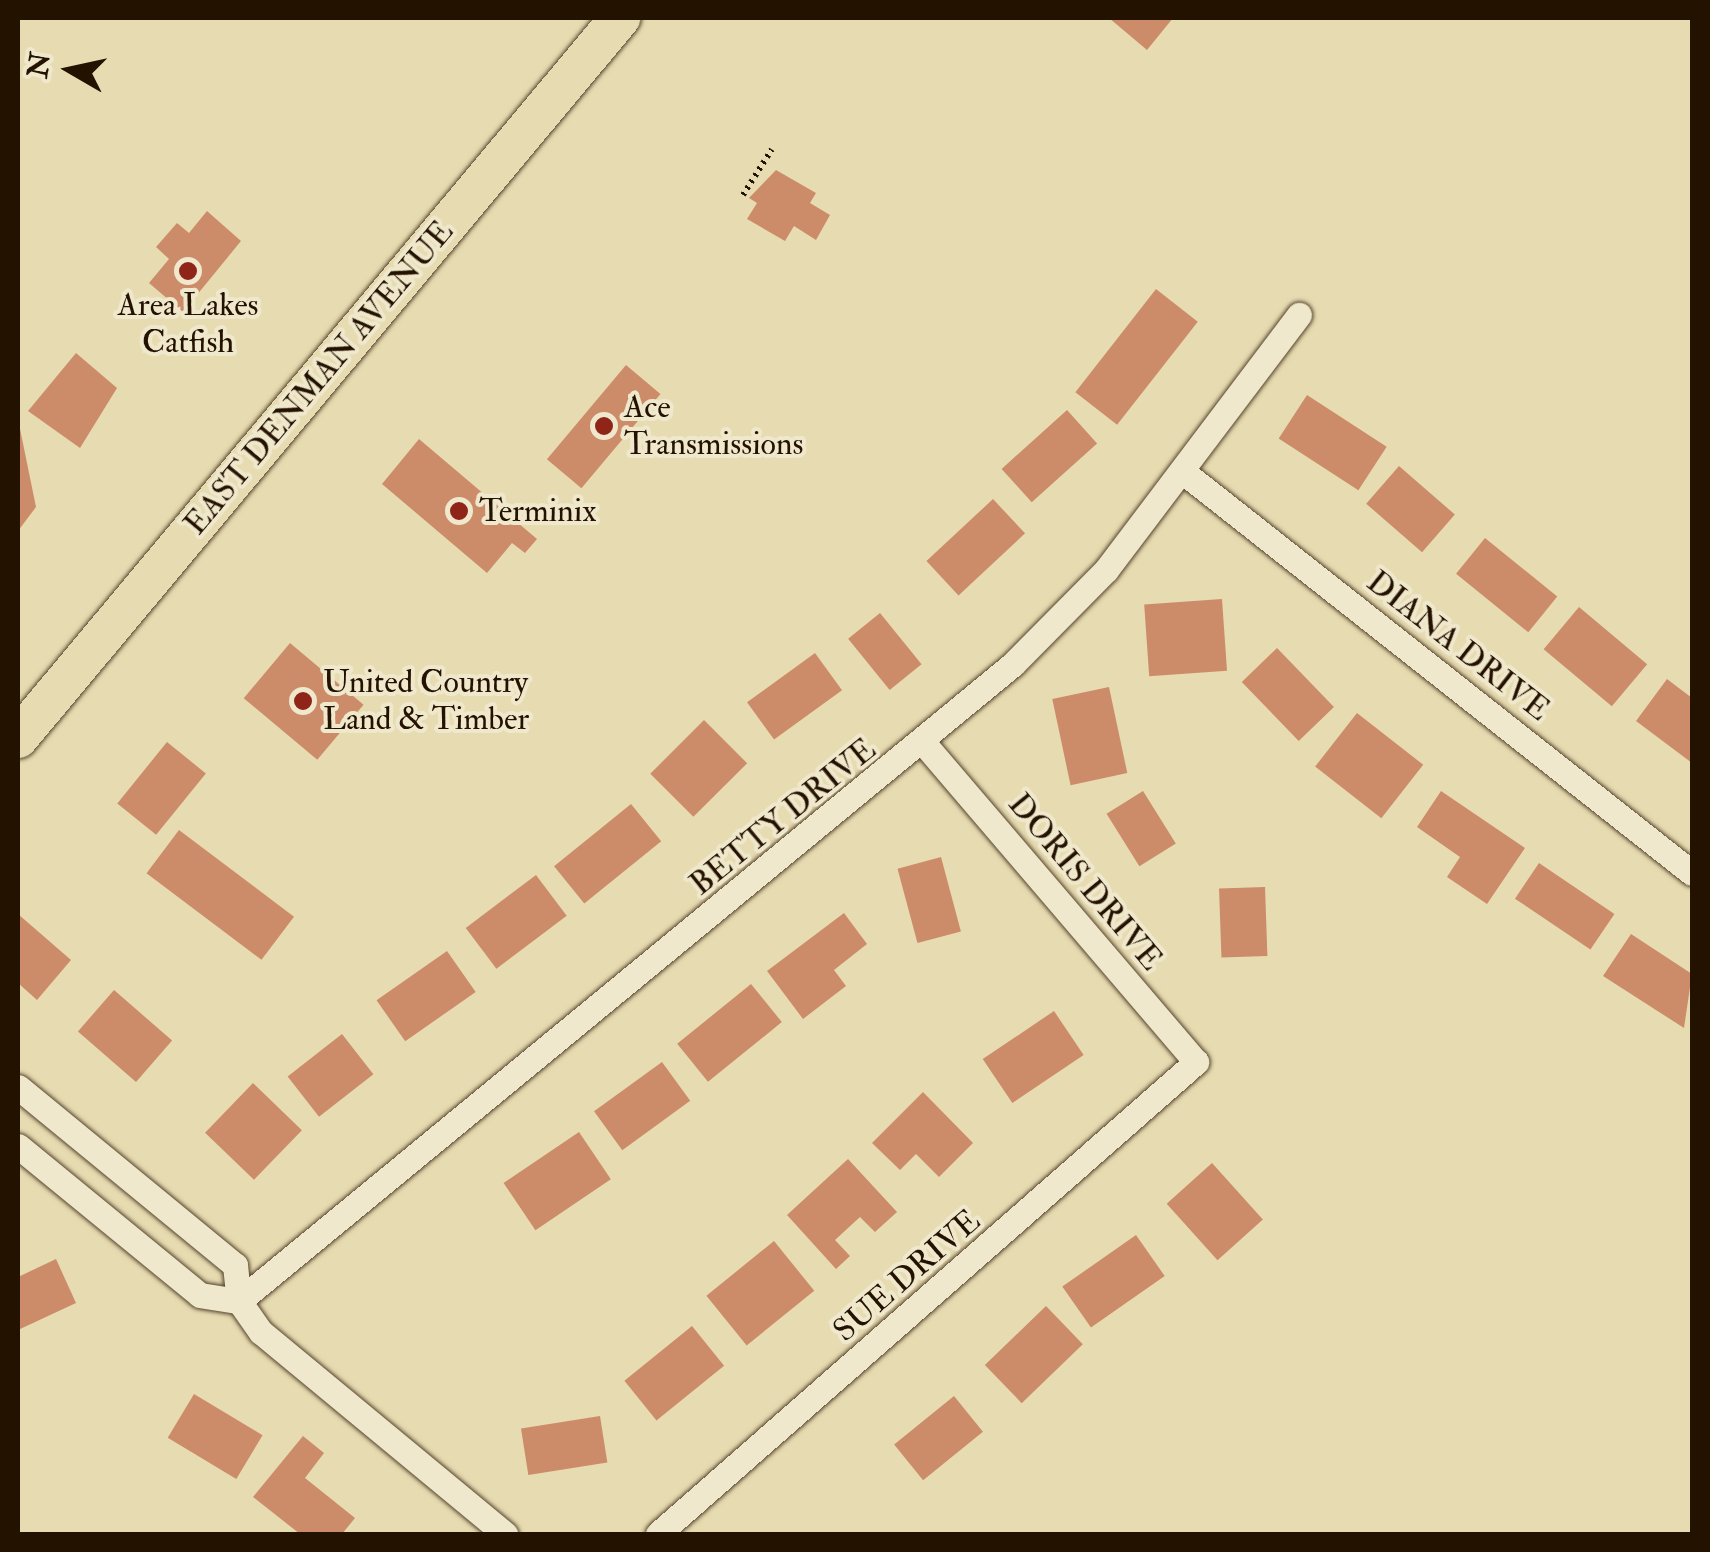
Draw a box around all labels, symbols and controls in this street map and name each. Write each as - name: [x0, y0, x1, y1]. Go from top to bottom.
- north arrow: [20, 20, 120, 120]
- text: N: [21, 50, 59, 80]
- street label: EAST DENMAN AVENUE: [176, 213, 462, 543]
- marker: Area Lakes Catfish: [177, 260, 199, 282]
- place label: Area Lakes Catfish: [118, 287, 258, 362]
- place label: Ace Transmissions: [624, 389, 803, 464]
- marker: Ace Transmissions: [593, 415, 615, 437]
- place label: Terminix: [479, 492, 597, 530]
- marker: Terminix: [448, 500, 470, 522]
- street label: DIANA DRIVE: [1359, 563, 1557, 729]
- place label: United Country Land & Timber: [323, 664, 529, 739]
- marker: United Country Land & Timber: [292, 690, 314, 712]
- street label: BETTY DRIVE: [682, 730, 884, 904]
- street label: DORIS DRIVE: [1000, 786, 1170, 978]
- street label: SUE DRIVE: [826, 1202, 988, 1350]

